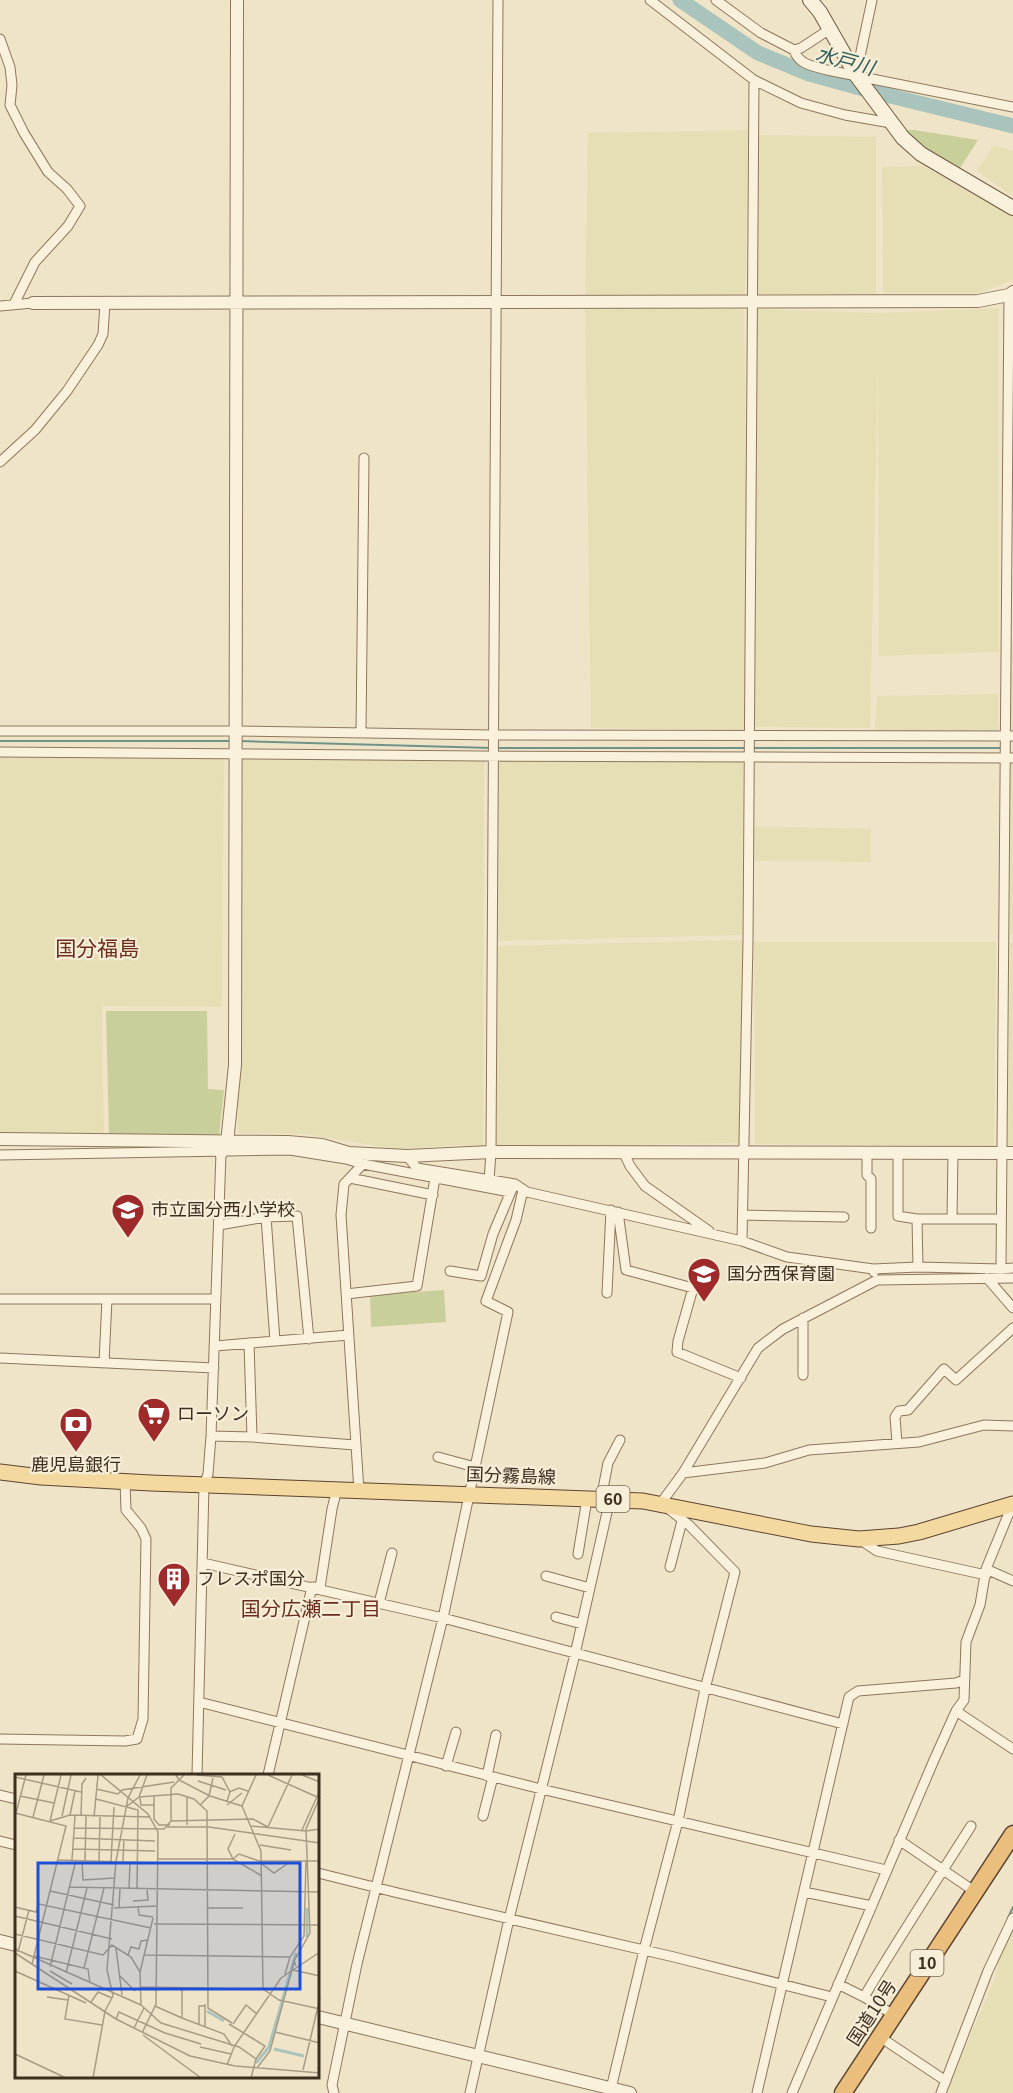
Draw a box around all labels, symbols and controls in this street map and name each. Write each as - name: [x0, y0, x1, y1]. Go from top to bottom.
- water label: 水戸川: [813, 38, 880, 82]
- district label: 国分福島: [55, 932, 139, 962]
- school or university icon: 市立国分西小学校: [110, 1192, 146, 1239]
- place label: 市立国分西小学校: [151, 1195, 295, 1221]
- school or university icon: 国分西保育園: [686, 1256, 722, 1303]
- place label: 国分西保育園: [727, 1259, 835, 1285]
- supermarket icon: ローソン: [136, 1396, 172, 1443]
- place label: ローソン: [177, 1399, 249, 1425]
- bank icon: 鹿児島銀行: [58, 1406, 94, 1453]
- place label: 鹿児島銀行: [31, 1450, 121, 1476]
- street label: 国分霧島線: [466, 1459, 556, 1489]
- road number: 60: [596, 1486, 630, 1512]
- building icon: フレスポ国分: [156, 1561, 192, 1608]
- place label: フレスポ国分: [197, 1564, 305, 1590]
- district label: 国分広瀬二丁目: [241, 1593, 381, 1622]
- inset map: [15, 1774, 320, 2078]
- road number: 10: [910, 1950, 944, 1976]
- street label: 国道10号: [839, 1974, 901, 2050]

